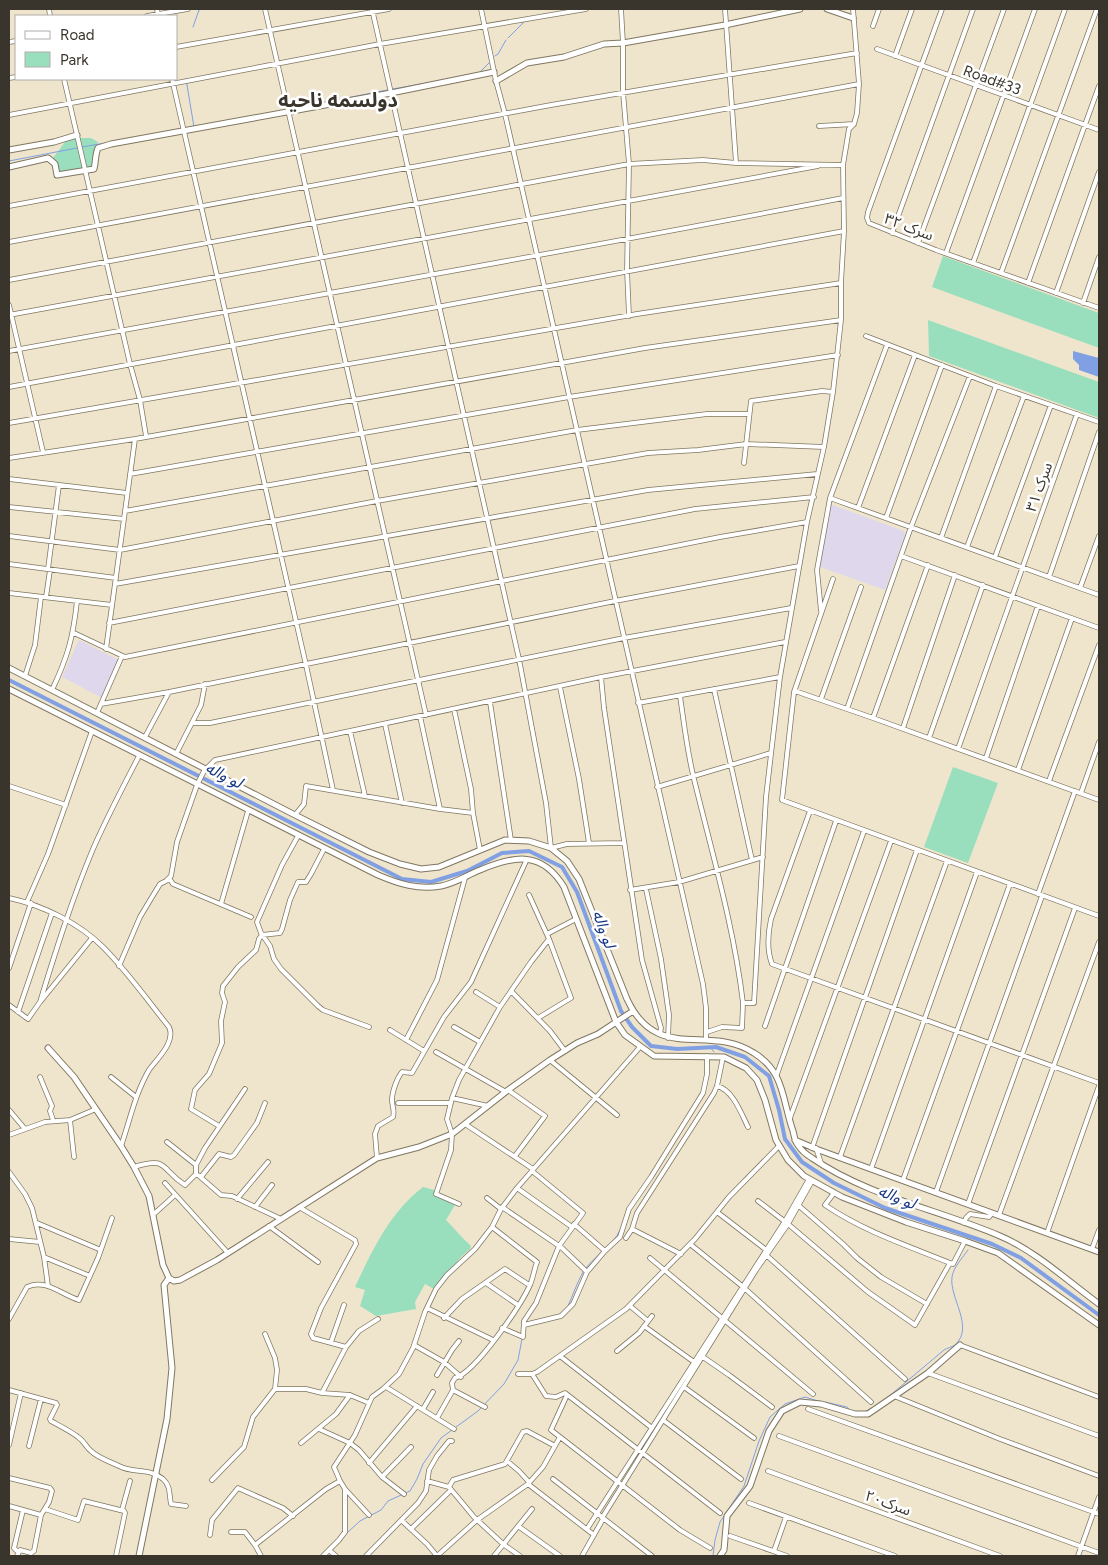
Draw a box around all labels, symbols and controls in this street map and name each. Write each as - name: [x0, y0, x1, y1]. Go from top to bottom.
- legend: [15, 15, 178, 80]
- text: Road: [60, 26, 95, 44]
- text: Park: [60, 51, 89, 69]
- street label: Road#33: [961, 61, 1023, 99]
- district label: دولسمه ناحیه: [278, 88, 398, 112]
- street label: سرک ۳۲: [882, 209, 936, 245]
- street label: سرک ۳۱: [1022, 460, 1056, 514]
- water label: لو واله: [203, 758, 247, 793]
- water label: لو واله: [588, 908, 620, 952]
- water label: لو واله: [876, 1181, 920, 1214]
- street label: سرک۲۰: [863, 1486, 914, 1520]

